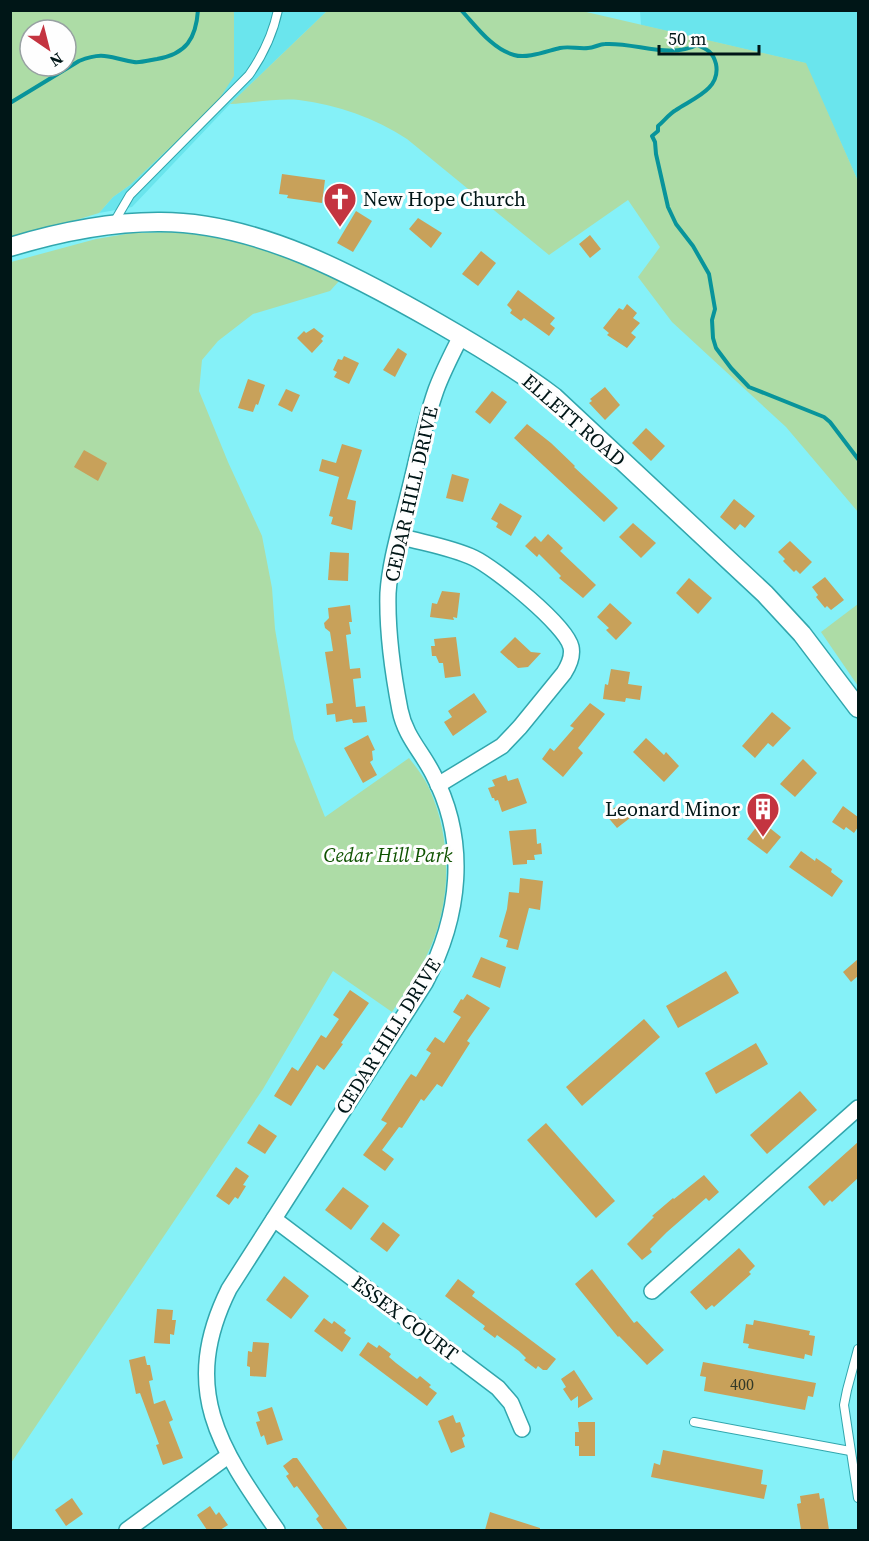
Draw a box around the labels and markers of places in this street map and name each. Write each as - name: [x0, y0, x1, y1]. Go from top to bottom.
- church icon: New Hope Church: [322, 181, 358, 228]
- place label: New Hope Church: [363, 185, 526, 213]
- building icon: Leonard Minor: [745, 791, 781, 838]
- place label: Leonard Minor: [605, 795, 741, 823]

